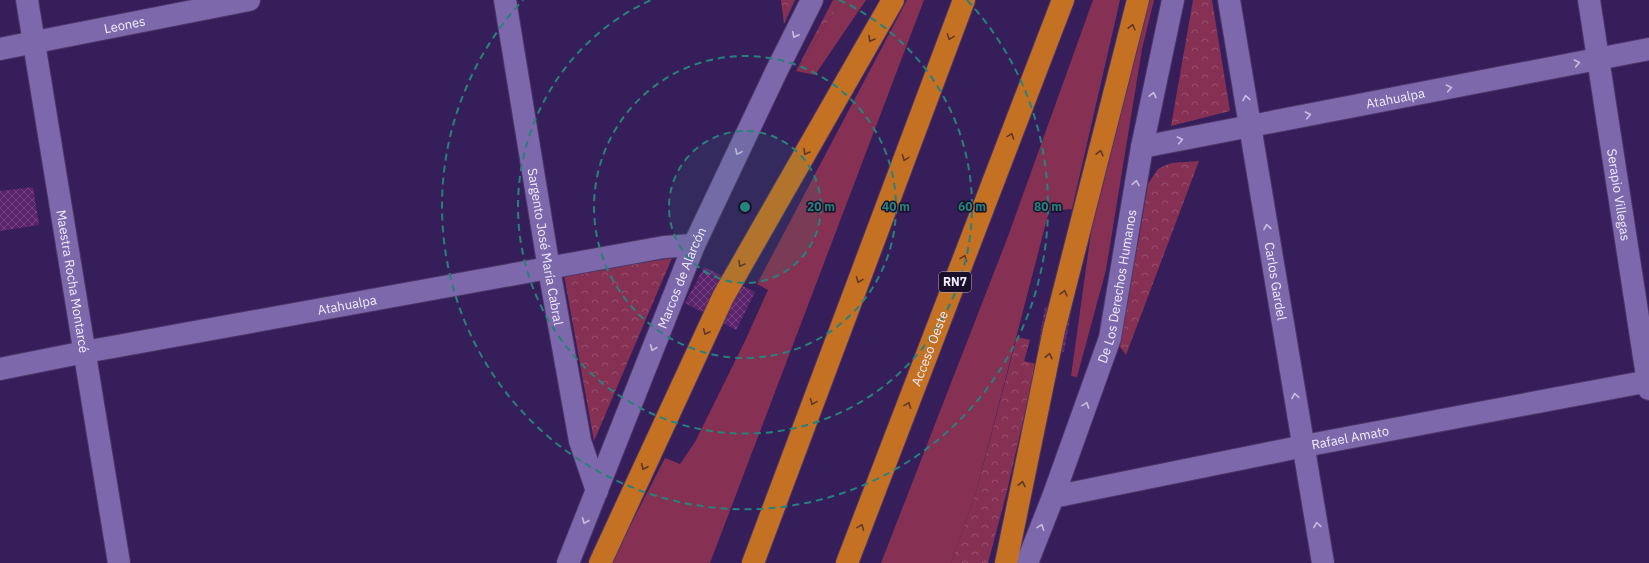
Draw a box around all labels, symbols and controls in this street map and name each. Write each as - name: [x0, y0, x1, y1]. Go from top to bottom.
- street label: Leones: [103, 13, 147, 37]
- one-way arrow: [1127, 24, 1136, 31]
- one-way arrow: [792, 31, 800, 38]
- one-way arrow: [947, 33, 955, 40]
- one-way arrow: [868, 35, 875, 42]
- one-way arrow: [1574, 59, 1580, 68]
- one-way arrow: [1446, 84, 1453, 92]
- street label: Atahualpa: [1365, 85, 1426, 113]
- one-way arrow: [1148, 92, 1157, 98]
- one-way arrow: [1242, 95, 1251, 101]
- one-way arrow: [1305, 111, 1311, 119]
- one-way arrow: [1006, 133, 1014, 140]
- one-way arrow: [1177, 136, 1184, 144]
- one-way arrow: [735, 148, 743, 155]
- one-way arrow: [804, 148, 811, 155]
- street label: Serapio Villegas: [1603, 148, 1634, 242]
- one-way arrow: [1095, 150, 1104, 157]
- one-way arrow: [901, 155, 909, 162]
- street label: Sargento José María Cabral: [524, 167, 567, 327]
- one-way arrow: [1131, 180, 1140, 186]
- text: 20 m: [807, 199, 835, 214]
- text: 40 m: [882, 199, 910, 214]
- text: 60 m: [958, 199, 986, 214]
- text: 80 m: [1034, 199, 1062, 214]
- centre of rings: [738, 200, 752, 214]
- street label: De Los Derechos Humanos: [1094, 208, 1140, 366]
- street label: Maestra Rocha Montarcé: [52, 209, 93, 354]
- one-way arrow: [1264, 223, 1272, 230]
- street label: Marcos de Alarcón: [654, 225, 710, 331]
- street label: Carlos Gardel: [1261, 241, 1290, 322]
- one-way arrow: [960, 254, 968, 261]
- one-way arrow: [739, 260, 746, 268]
- road number: RN7: [939, 272, 971, 292]
- one-way arrow: [856, 276, 864, 283]
- one-way arrow: [1059, 289, 1068, 296]
- street label: Atahualpa: [316, 291, 378, 319]
- street label: Acceso Oeste: [908, 308, 952, 389]
- one-way arrow: [703, 328, 711, 335]
- one-way arrow: [650, 345, 658, 352]
- one-way arrow: [1044, 353, 1053, 360]
- one-way arrow: [1292, 393, 1300, 399]
- one-way arrow: [810, 398, 818, 405]
- one-way arrow: [1082, 401, 1090, 408]
- one-way arrow: [903, 402, 911, 409]
- street label: Rafael Amato: [1310, 422, 1390, 453]
- one-way arrow: [641, 463, 649, 471]
- one-way arrow: [1018, 481, 1026, 487]
- one-way arrow: [581, 518, 589, 525]
- one-way arrow: [1313, 521, 1322, 528]
- one-way arrow: [857, 523, 865, 530]
- one-way arrow: [1037, 523, 1045, 530]

